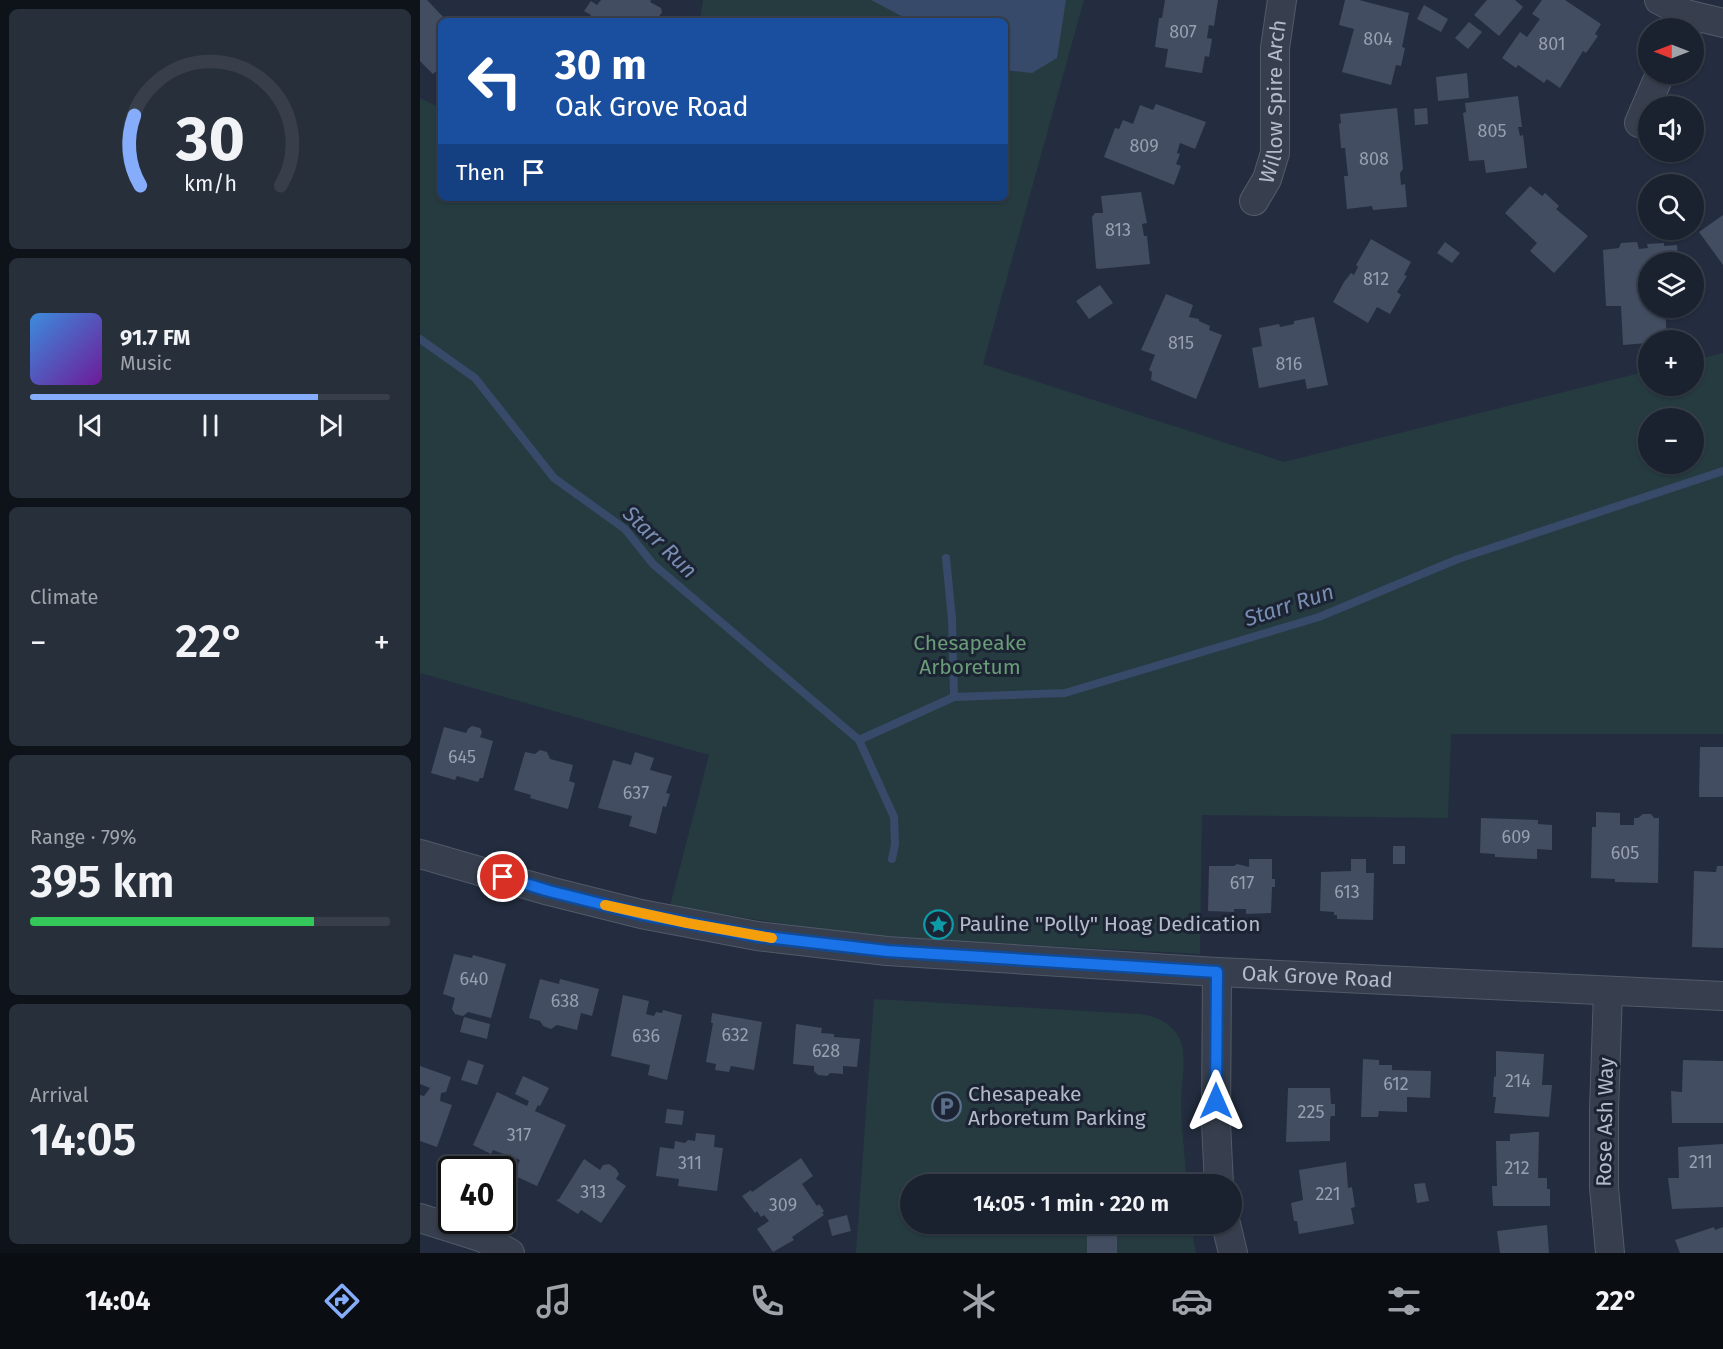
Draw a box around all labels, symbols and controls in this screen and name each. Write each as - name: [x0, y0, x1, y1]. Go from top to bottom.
- street label: Willow Spire Arch: [1253, 18, 1292, 187]
- north arrow: [1638, 18, 1704, 84]
- map controls: [1638, 18, 1704, 474]
- house number: 807: [1169, 21, 1197, 43]
- house number: 804: [1363, 28, 1393, 50]
- house number: 801: [1538, 33, 1566, 55]
- text: 30 m: [555, 40, 647, 90]
- icon: left: [456, 42, 534, 120]
- text: Oak Grove Road: [555, 91, 749, 123]
- button: sound: [1638, 96, 1704, 162]
- text: 30: [175, 102, 244, 177]
- house number: 805: [1478, 120, 1506, 142]
- house number: 809: [1129, 135, 1159, 157]
- house number: 808: [1359, 148, 1389, 170]
- icon: arrive: [517, 156, 550, 189]
- text: Then: [456, 159, 505, 186]
- text: km/h: [183, 171, 237, 197]
- button: search: [1638, 174, 1704, 240]
- house number: 813: [1105, 219, 1131, 241]
- button: layers: [1638, 252, 1704, 318]
- house number: 812: [1363, 268, 1389, 290]
- text: 91.7 FM: [120, 324, 190, 351]
- button: +: [1638, 330, 1704, 396]
- house number: 815: [1168, 332, 1194, 354]
- text: Music: [120, 351, 172, 375]
- house number: 816: [1276, 353, 1302, 375]
- button: −: [1638, 408, 1704, 474]
- icon: previous: [74, 409, 107, 442]
- icon: pause: [194, 409, 227, 442]
- icon: next: [314, 409, 347, 442]
- water label: Starr Run: [617, 499, 703, 584]
- water label: Starr Run: [1240, 578, 1337, 632]
- text: Climate: [30, 585, 98, 609]
- text: 22°: [175, 615, 245, 669]
- text: −: [30, 623, 47, 663]
- text: +: [374, 623, 390, 663]
- park label: Chesapeake Arboretum: [913, 630, 1027, 680]
- house number: 645: [448, 746, 476, 768]
- house number: 637: [623, 782, 649, 804]
- text: Range · 79%: [30, 825, 136, 849]
- house number: 609: [1502, 826, 1530, 848]
- house number: 605: [1611, 842, 1639, 864]
- pin: [477, 851, 528, 902]
- text: 395 km: [30, 855, 175, 909]
- icon: arrive: [486, 860, 519, 893]
- house number: 617: [1230, 872, 1254, 894]
- house number: 613: [1334, 881, 1360, 903]
- place icon: Pauline "Polly" Hoag Dedication: [922, 908, 954, 940]
- place label: Pauline "Polly" Hoag Dedication: [959, 911, 1260, 937]
- street label: Oak Grove Road: [1241, 960, 1393, 993]
- house number: 640: [459, 968, 489, 990]
- house number: 638: [551, 990, 579, 1012]
- house number: 632: [721, 1024, 749, 1046]
- house number: 636: [632, 1025, 660, 1047]
- house number: 628: [812, 1040, 840, 1062]
- street label: Rose Ash Way: [1591, 1056, 1619, 1187]
- position arrow: [1184, 1069, 1248, 1133]
- house number: 214: [1505, 1070, 1531, 1092]
- house number: 612: [1383, 1073, 1409, 1095]
- place label: Chesapeake Arboretum Parking: [968, 1081, 1146, 1131]
- text: Arrival: [30, 1083, 89, 1107]
- parking icon: Chesapeake Arboretum Parking: [931, 1090, 963, 1122]
- house number: 225: [1298, 1101, 1324, 1123]
- text: 14:05: [30, 1113, 136, 1167]
- house number: 317: [507, 1124, 531, 1146]
- house number: 211: [1689, 1151, 1713, 1173]
- house number: 311: [678, 1152, 702, 1174]
- speed limit sign: 40: [438, 1156, 516, 1234]
- house number: 212: [1504, 1157, 1530, 1179]
- house number: 313: [580, 1181, 606, 1203]
- house number: 221: [1315, 1183, 1341, 1205]
- text: 14:05 · 1 min · 220 m: [973, 1190, 1169, 1217]
- house number: 309: [769, 1194, 797, 1216]
- icon: directions: [321, 1280, 363, 1322]
- icon: music: [533, 1280, 575, 1322]
- icon: phone: [746, 1280, 788, 1322]
- icon: climate: [958, 1280, 1000, 1322]
- icon: car: [1171, 1280, 1213, 1322]
- icon: filters: [1383, 1280, 1425, 1322]
- text: 14:04: [85, 1285, 151, 1317]
- text: 22°: [1596, 1285, 1638, 1317]

